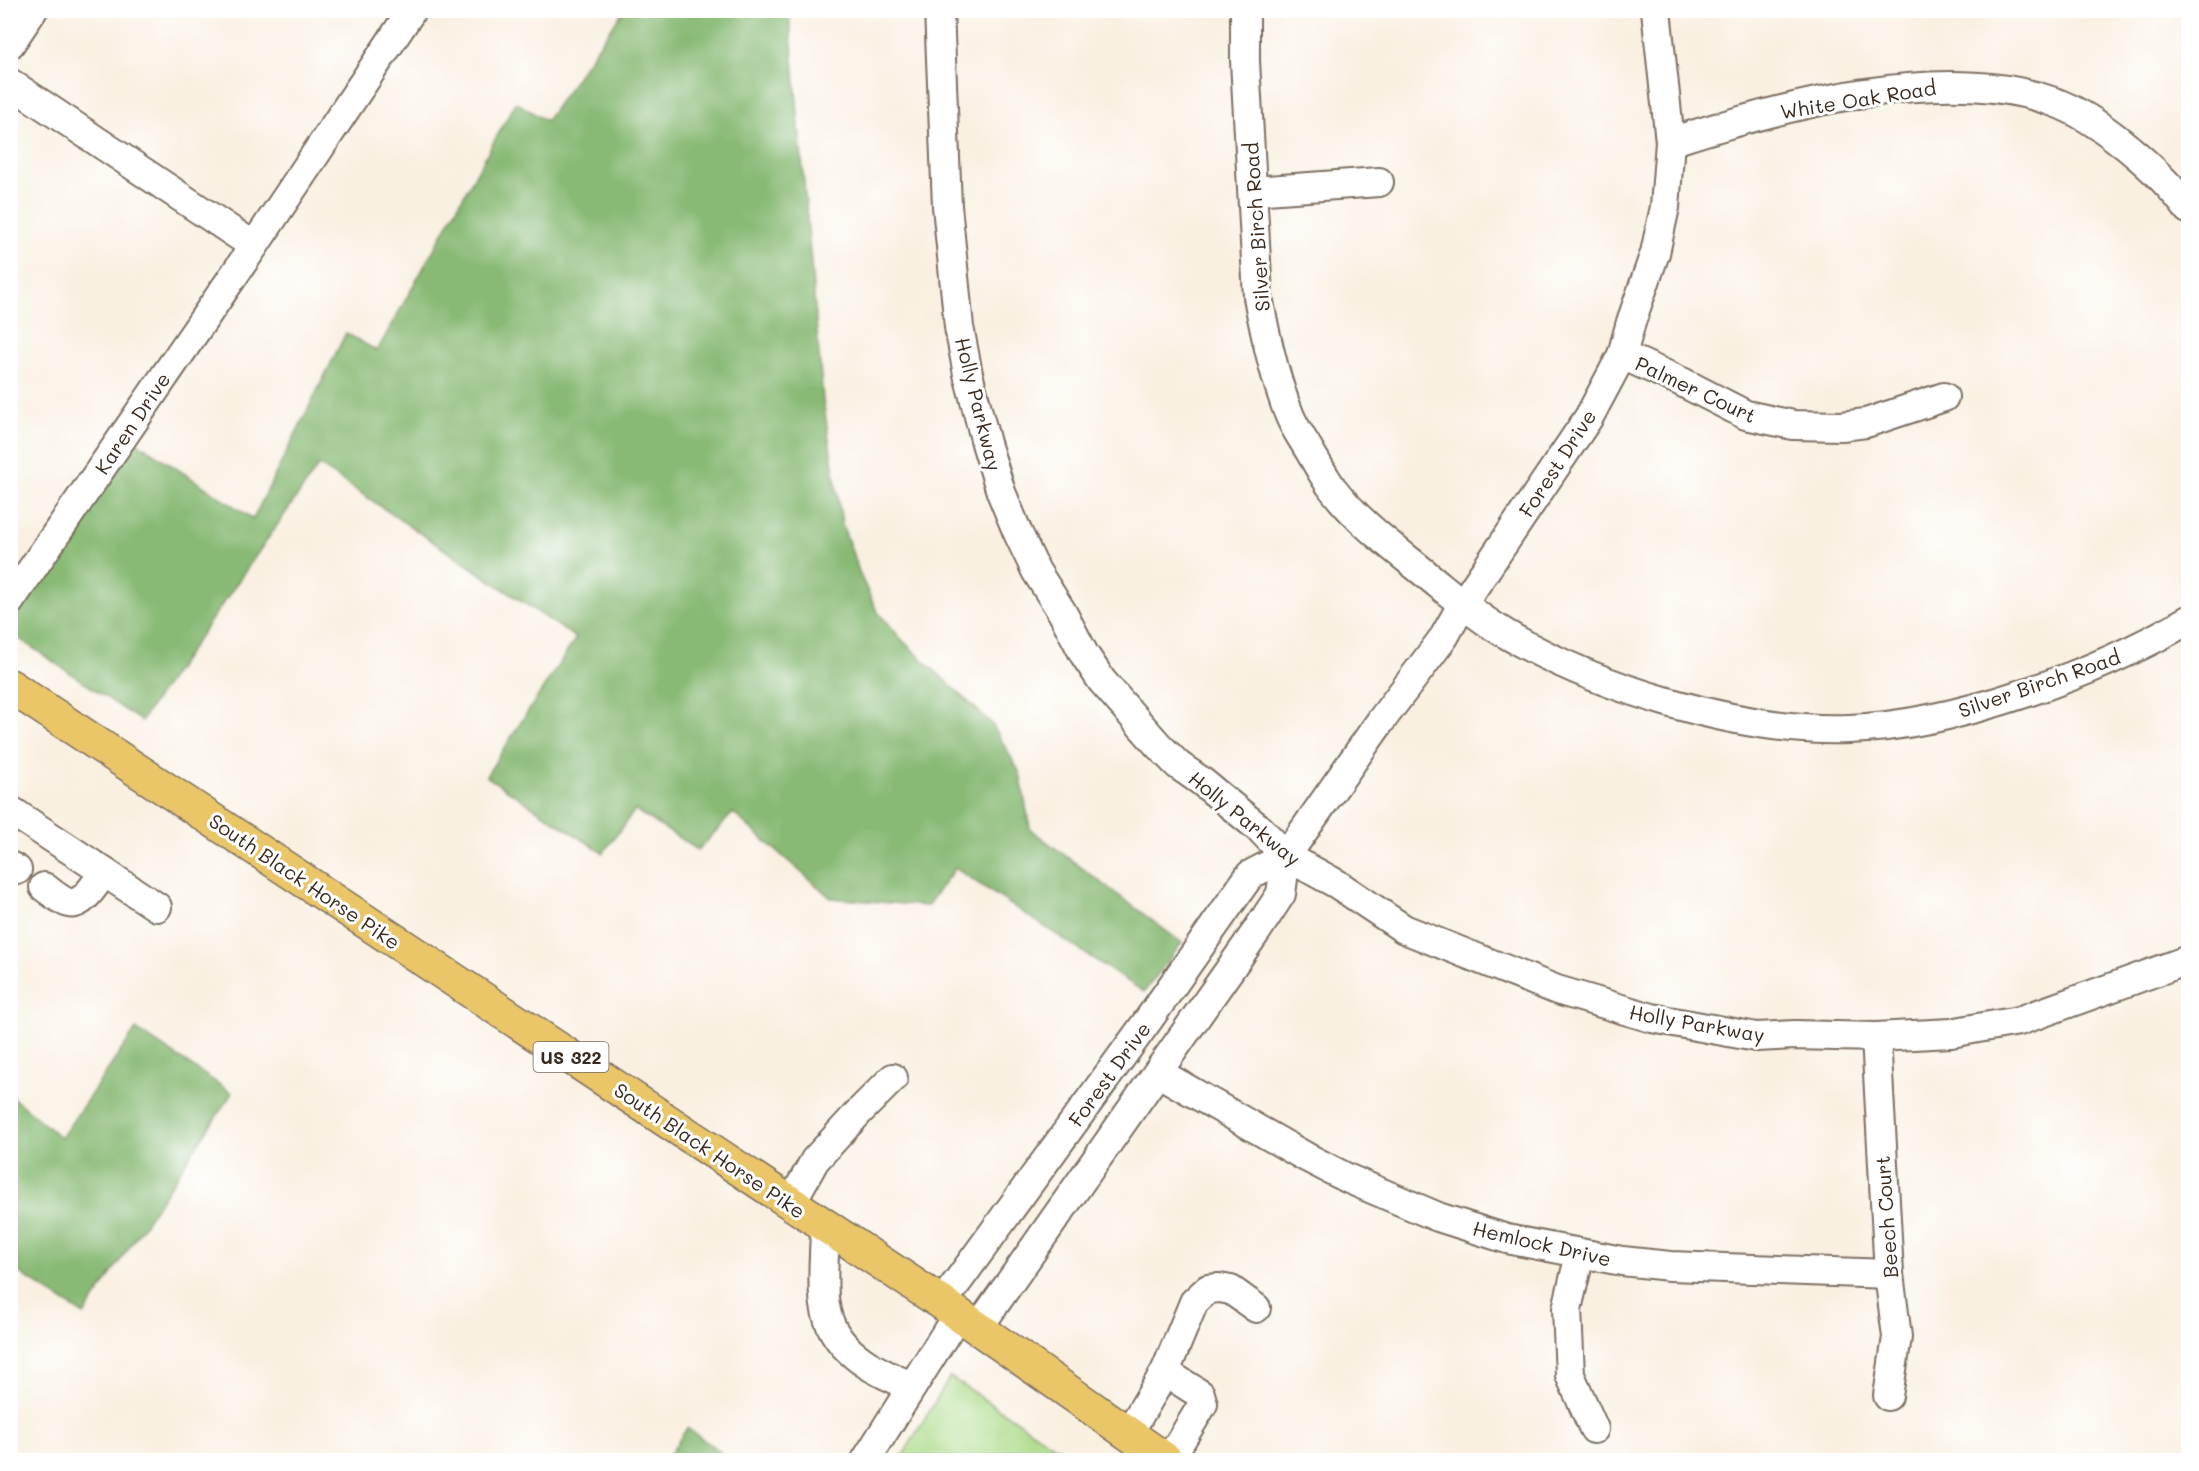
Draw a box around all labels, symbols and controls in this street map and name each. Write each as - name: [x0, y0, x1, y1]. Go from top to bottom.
- street label: White Oak Road: [1778, 74, 1938, 124]
- street label: Silver Birch Road: [1237, 141, 1275, 313]
- street label: Holly Parkway: [950, 335, 1008, 473]
- street label: Palmer Court: [1631, 350, 1761, 428]
- street label: Karen Drive: [88, 367, 176, 479]
- street label: Forest Drive: [1513, 404, 1601, 522]
- street label: Silver Birch Road: [1955, 643, 2123, 723]
- street label: Holly Parkway: [1184, 765, 1306, 871]
- street label: South Black Horse Pike: [204, 807, 406, 955]
- street label: Holly Parkway: [1627, 998, 1767, 1048]
- street label: Forest Drive: [1062, 1017, 1156, 1131]
- road number: US 322: [534, 1042, 608, 1072]
- street label: South Black Horse Pike: [609, 1076, 811, 1224]
- street label: Beech Court: [1869, 1155, 1903, 1279]
- street label: Hemlock Drive: [1470, 1214, 1614, 1272]

